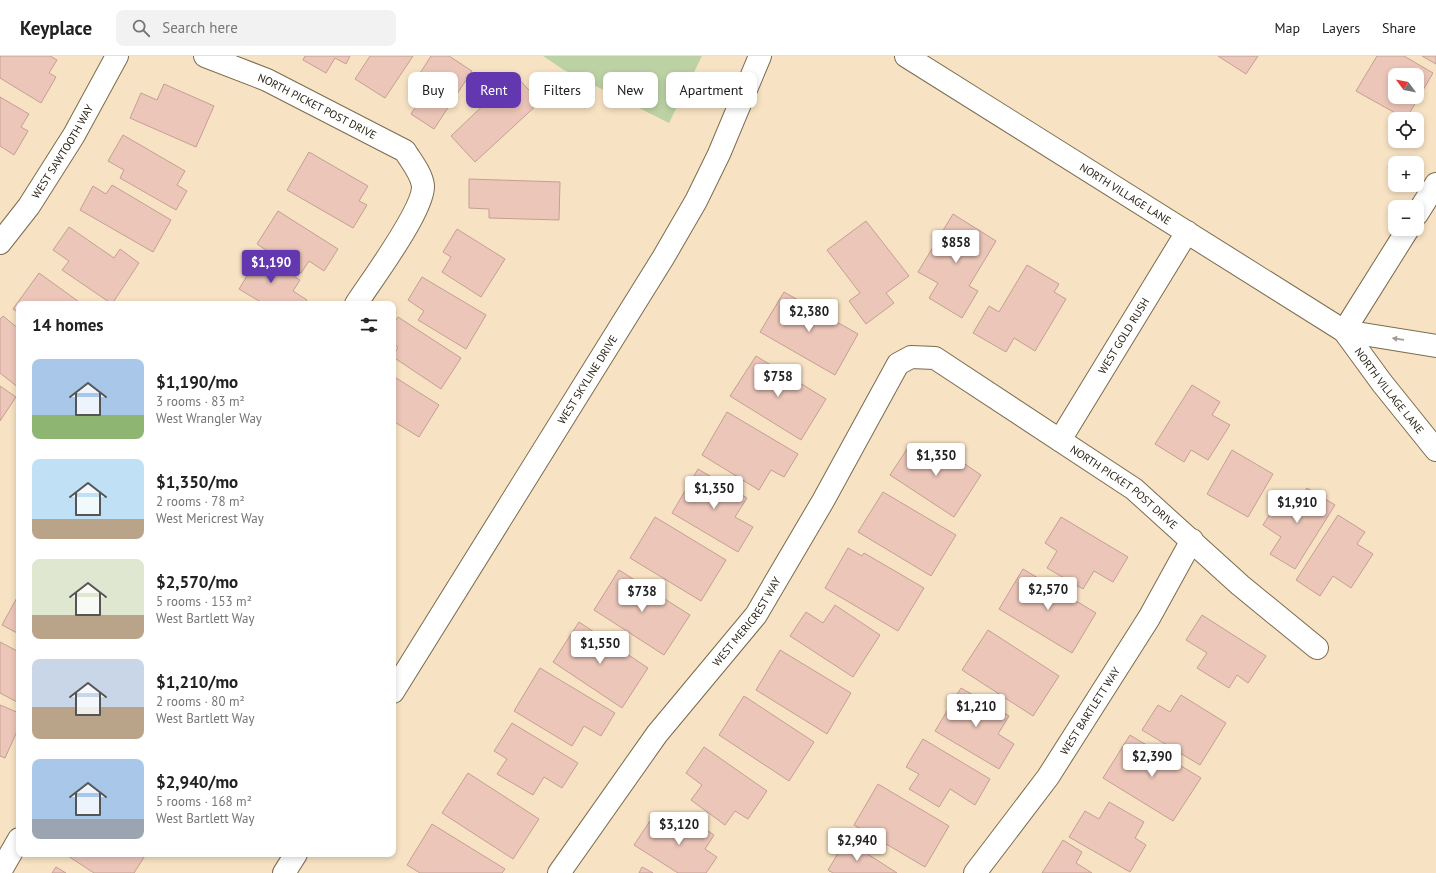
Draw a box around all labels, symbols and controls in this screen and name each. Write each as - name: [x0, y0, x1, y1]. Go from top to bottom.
- search box: [116, 10, 396, 46]
- text: Keyplace: [20, 16, 92, 40]
- icon: search: [130, 17, 152, 39]
- text: Search here: [162, 18, 238, 37]
- text: Map: [1274, 19, 1300, 37]
- text: Layers: [1322, 19, 1360, 37]
- text: Share: [1382, 19, 1416, 37]
- north arrow: [1388, 68, 1424, 104]
- map controls: [1388, 68, 1424, 236]
- street label: NORTH PICKET POST DRIVE: [256, 70, 379, 142]
- chip: Buy: [408, 72, 458, 108]
- chip: Rent: [466, 72, 521, 108]
- chip: Filters: [529, 72, 595, 108]
- chip: New: [603, 72, 658, 108]
- chip: Apartment: [666, 72, 757, 108]
- street label: WEST SAWTOOTH WAY: [29, 101, 97, 201]
- button: locate: [1388, 112, 1424, 148]
- button: +: [1388, 156, 1424, 192]
- street label: NORTH VILLAGE LANE: [1077, 160, 1174, 228]
- button: −: [1388, 200, 1424, 236]
- pin: $858: [932, 230, 980, 264]
- text: $858: [941, 234, 971, 251]
- pin: $1,190: [238, 250, 304, 284]
- text: $1,190: [251, 254, 291, 271]
- street label: WEST GOLD RUSH: [1095, 295, 1152, 376]
- pin: $2,380: [776, 299, 842, 333]
- text: $2,380: [789, 303, 829, 320]
- text: 14 homes: [32, 314, 103, 336]
- icon: filters: [358, 314, 380, 336]
- street label: WEST SKYLINE DRIVE: [554, 332, 620, 427]
- one-way arrow: [1392, 336, 1404, 342]
- street label: NORTH VILLAGE LANE: [1351, 345, 1427, 436]
- pin: $758: [754, 364, 802, 398]
- text: $758: [763, 368, 793, 385]
- text: $1,190/mo: [156, 371, 238, 393]
- icon: home: [64, 375, 112, 423]
- text: 3 rooms · 83 m²: [156, 393, 245, 410]
- text: West Wrangler Way: [156, 410, 262, 427]
- street label: NORTH PICKET POST DRIVE: [1068, 442, 1180, 532]
- pin: $1,350: [903, 443, 969, 477]
- text: $1,350: [916, 447, 956, 464]
- text: $1,350/mo: [156, 471, 238, 493]
- icon: home: [64, 475, 112, 523]
- pin: $1,350: [681, 476, 747, 510]
- text: $1,350: [694, 480, 734, 497]
- pin: $1,910: [1264, 490, 1330, 524]
- text: 2 rooms · 78 m²: [156, 493, 245, 510]
- text: $1,910: [1277, 494, 1317, 511]
- text: West Mericrest Way: [156, 510, 264, 527]
- text: $2,570/mo: [156, 571, 238, 593]
- street label: WEST MERICREST WAY: [709, 574, 784, 669]
- icon: home: [64, 575, 112, 623]
- pin: $2,570: [1015, 577, 1081, 611]
- pin: $738: [618, 579, 666, 613]
- text: $2,570: [1028, 581, 1068, 598]
- text: $738: [627, 583, 657, 600]
- text: 5 rooms · 153 m²: [156, 593, 252, 610]
- text: West Bartlett Way: [156, 610, 255, 627]
- pin: $1,550: [567, 631, 633, 665]
- text: $1,550: [580, 635, 620, 652]
- street label: WEST BARTLETT WAY: [1057, 664, 1124, 757]
- text: $1,210/mo: [156, 671, 238, 693]
- icon: home: [64, 675, 112, 723]
- text: 2 rooms · 80 m²: [156, 693, 245, 710]
- pin: $1,210: [943, 694, 1009, 728]
- text: $1,210: [956, 698, 996, 715]
- text: West Bartlett Way: [156, 710, 255, 727]
- pin: $2,390: [1119, 744, 1185, 778]
- text: $2,390: [1132, 748, 1172, 765]
- text: $2,940/mo: [156, 771, 238, 793]
- icon: home: [64, 775, 112, 823]
- text: 5 rooms · 168 m²: [156, 793, 252, 810]
- text: West Bartlett Way: [156, 810, 255, 827]
- pin: $3,120: [646, 812, 712, 846]
- text: $3,120: [659, 816, 699, 833]
- pin: $2,940: [824, 828, 890, 862]
- text: $2,940: [837, 832, 877, 849]

